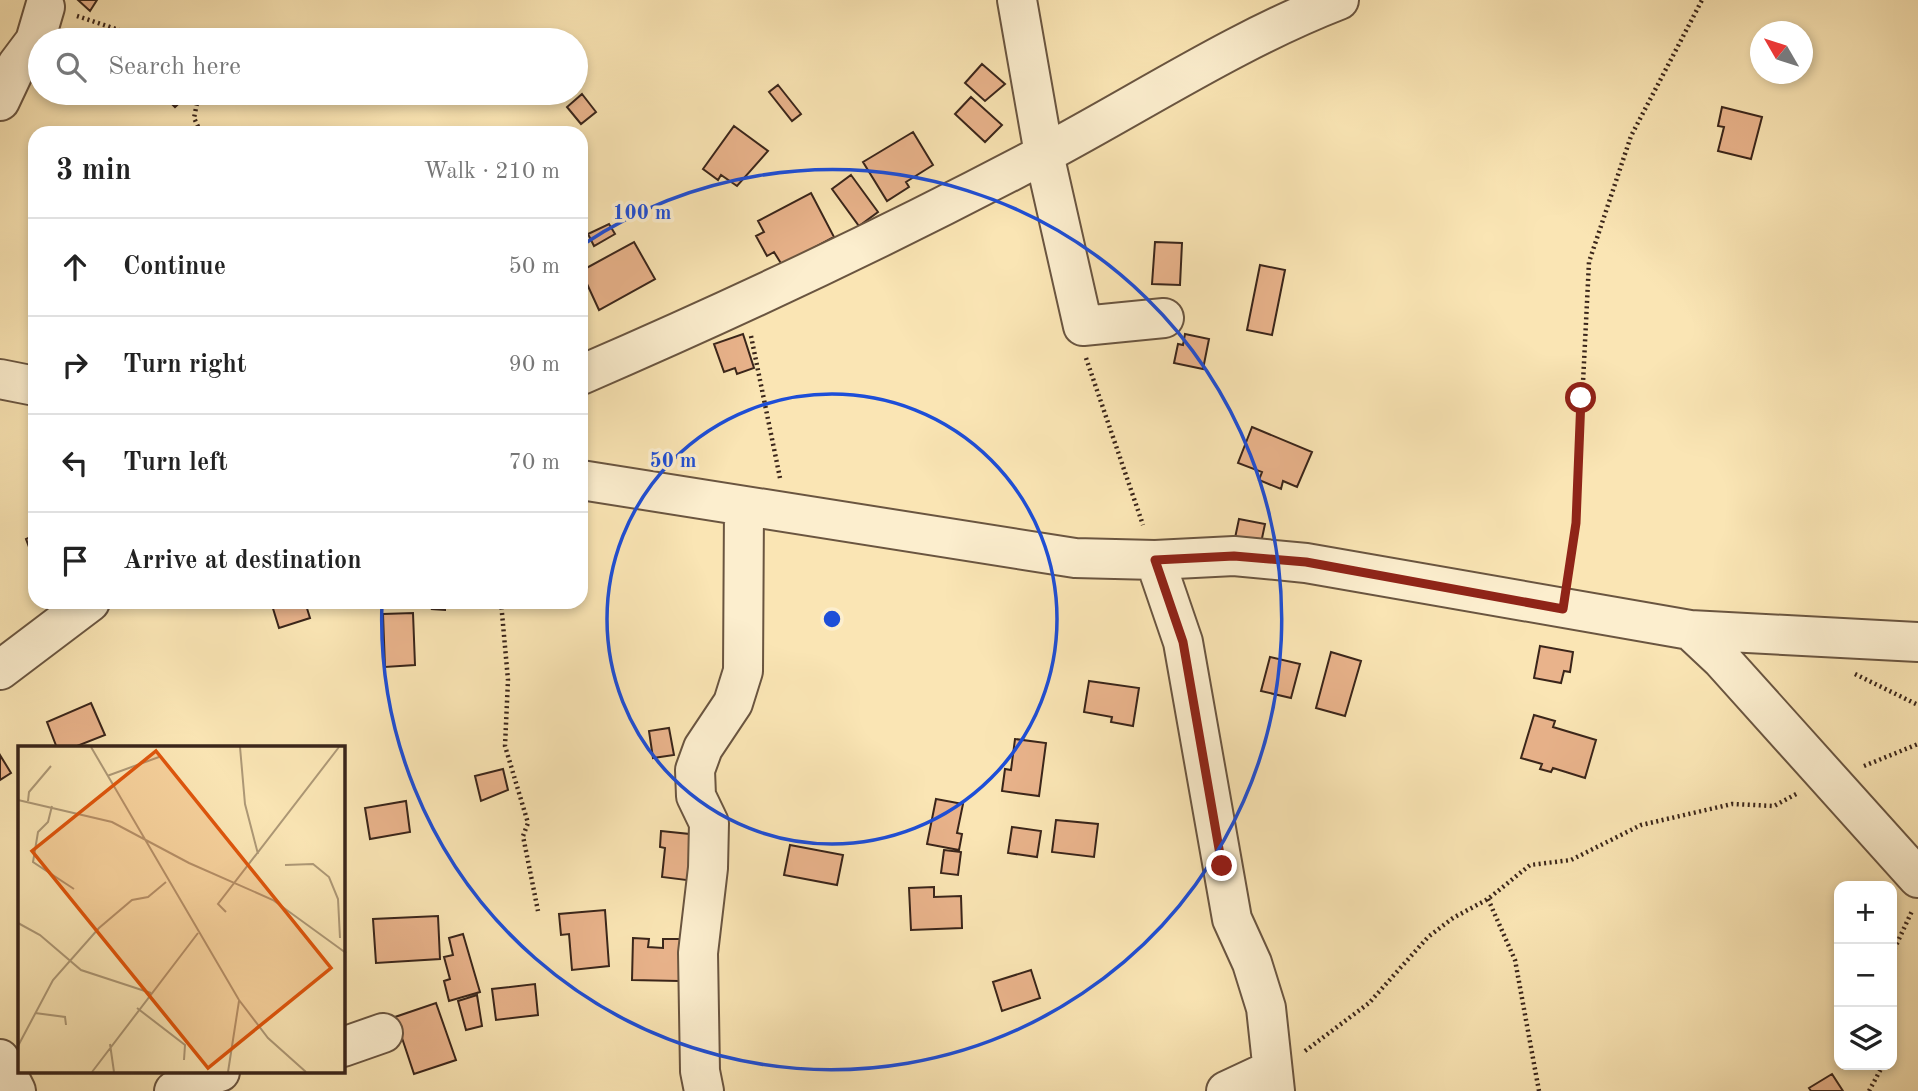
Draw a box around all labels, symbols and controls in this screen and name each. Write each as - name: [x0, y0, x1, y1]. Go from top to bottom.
- north arrow: [1750, 21, 1813, 84]
- search box: [28, 28, 588, 105]
- icon: search: [52, 48, 90, 86]
- text: Search here: [108, 54, 241, 80]
- text: 3 min: [56, 156, 131, 186]
- text: Walk · 210 m: [424, 160, 560, 183]
- text: 100 m: [612, 203, 672, 224]
- icon: ahead: [56, 248, 94, 286]
- text: Continue: [123, 254, 226, 280]
- text: 50 m: [509, 255, 560, 278]
- icon: right: [56, 346, 94, 384]
- text: Turn right: [123, 352, 246, 378]
- text: 90 m: [509, 353, 560, 376]
- route start: [1565, 382, 1596, 413]
- icon: left: [56, 444, 94, 482]
- text: Turn left: [123, 450, 228, 476]
- text: 70 m: [509, 451, 560, 474]
- text: 50 m: [649, 451, 697, 472]
- icon: arrive: [56, 542, 94, 580]
- text: Arrive at destination: [123, 548, 362, 574]
- centre of rings: [820, 607, 844, 631]
- inset map: [18, 746, 345, 1074]
- route end: [1206, 850, 1237, 881]
- map controls: [1834, 881, 1897, 1070]
- button: +: [1834, 881, 1897, 944]
- button: −: [1834, 944, 1897, 1007]
- button: layers: [1834, 1007, 1897, 1070]

